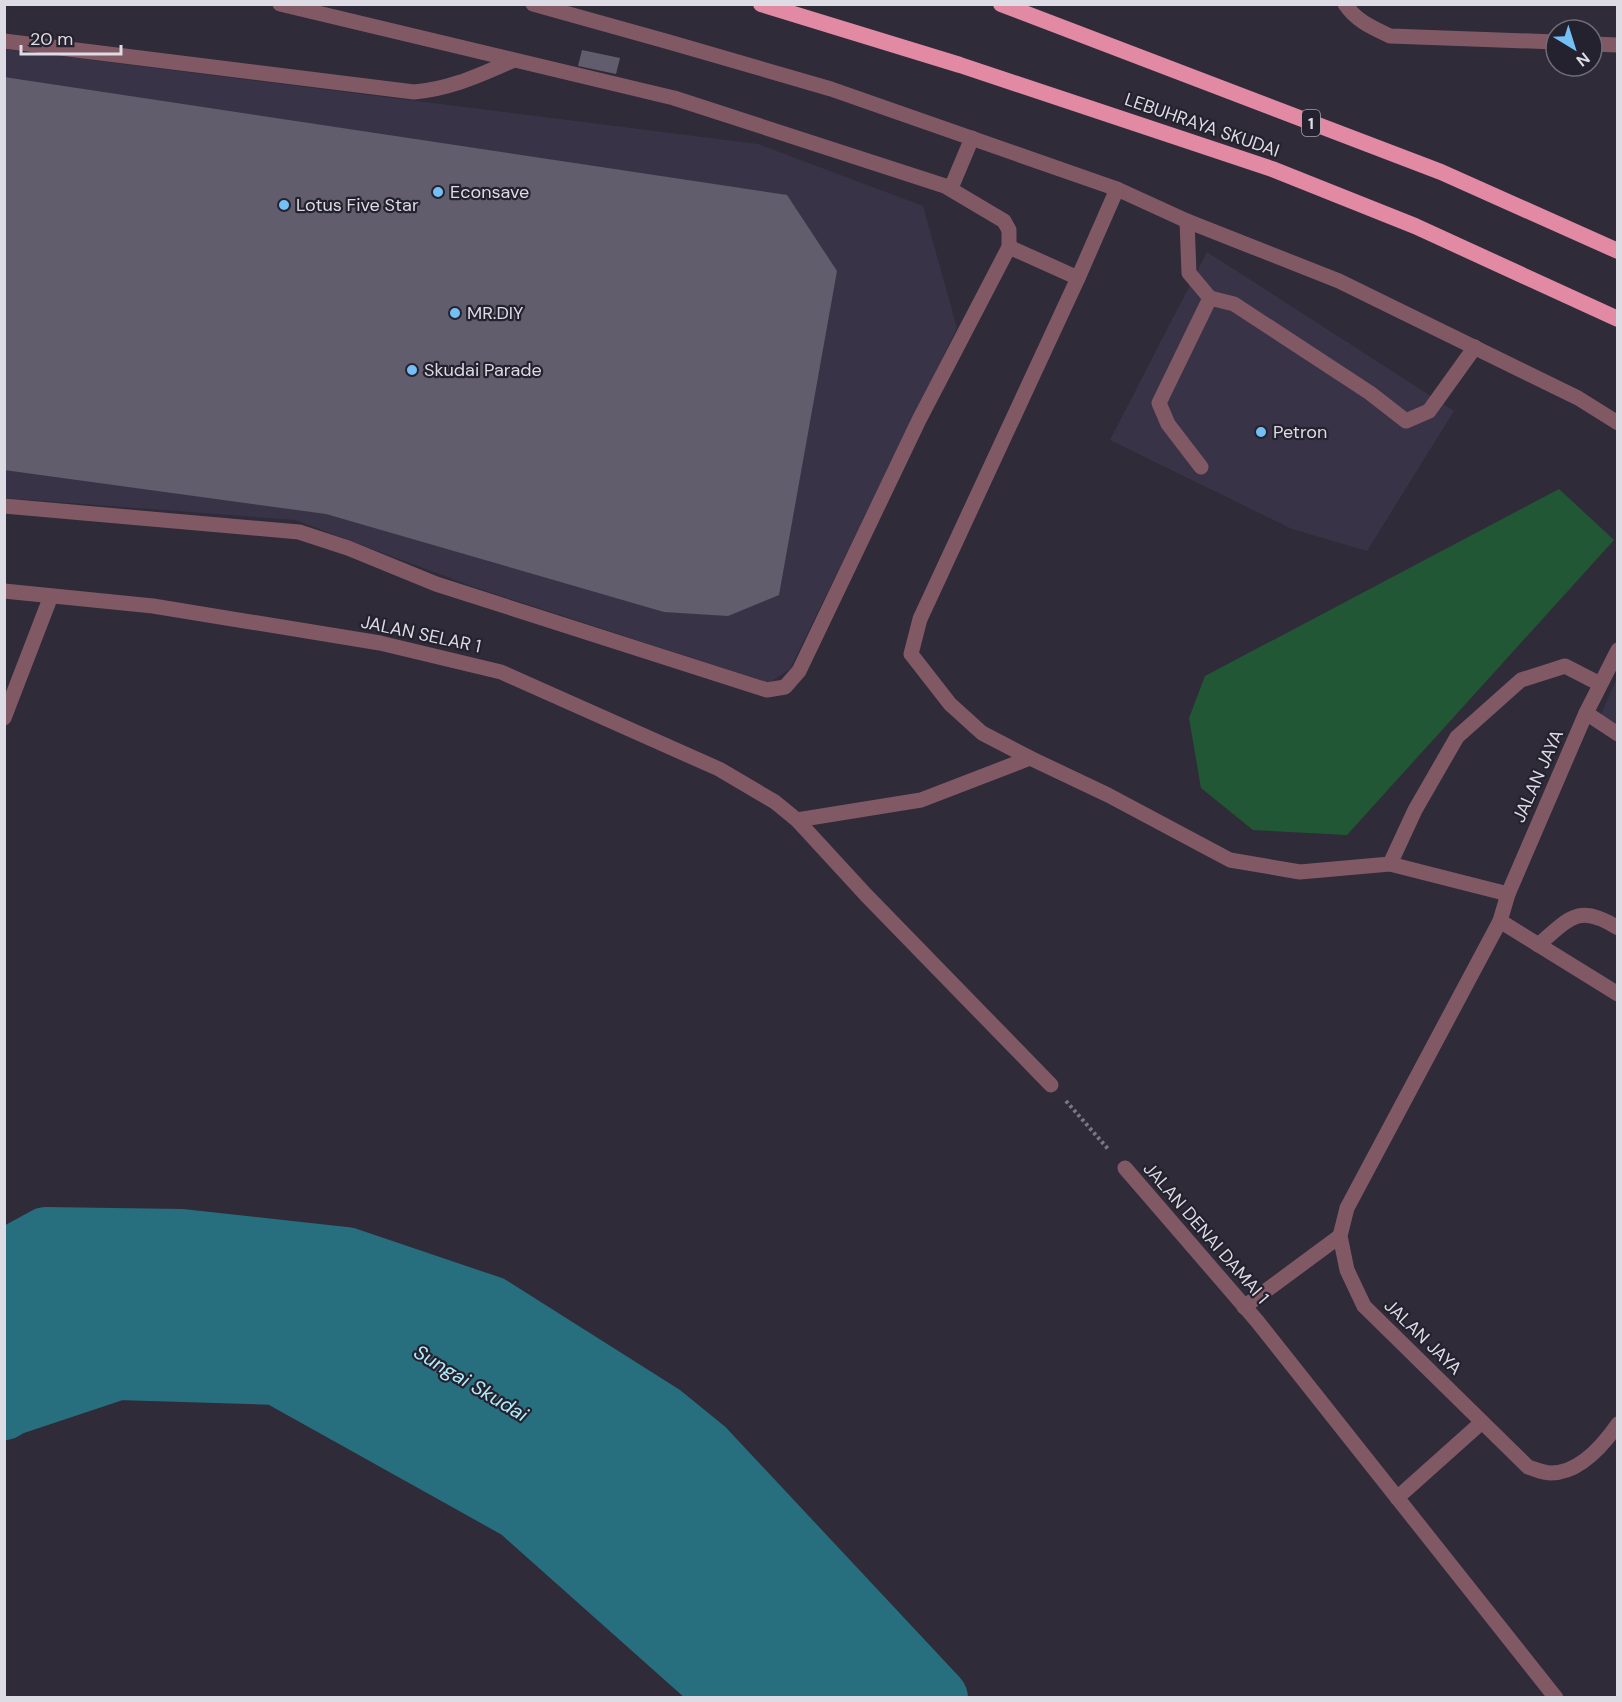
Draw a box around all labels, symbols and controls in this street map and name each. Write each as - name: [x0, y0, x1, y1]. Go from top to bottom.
- scale bar: [21, 18, 122, 56]
- north arrow: [1544, 18, 1604, 78]
- text: 20 m: [30, 27, 73, 51]
- text: N: [1572, 48, 1594, 71]
- street label: LEBUHRAYA SKUDAI: [1121, 87, 1283, 163]
- road number: 1: [1302, 110, 1320, 136]
- place label: Econsave: [450, 180, 529, 204]
- marker: Econsave: [431, 185, 445, 199]
- place label: Lotus Five Star: [296, 193, 419, 217]
- marker: Lotus Five Star: [277, 198, 291, 212]
- place label: MR.DIY: [467, 301, 524, 325]
- marker: MR.DIY: [448, 306, 462, 320]
- place label: Skudai Parade: [424, 358, 542, 382]
- marker: Skudai Parade: [405, 363, 419, 377]
- place label: Petron: [1273, 420, 1327, 444]
- marker: Petron: [1254, 425, 1268, 439]
- street label: JALAN SELAR 1: [359, 610, 483, 658]
- street label: JALAN JAYA: [1507, 726, 1569, 826]
- street label: JALAN DENAI DAMAI 1: [1138, 1157, 1274, 1309]
- street label: JALAN JAYA: [1379, 1294, 1467, 1380]
- water label: Sungai Skudai: [409, 1339, 534, 1428]

